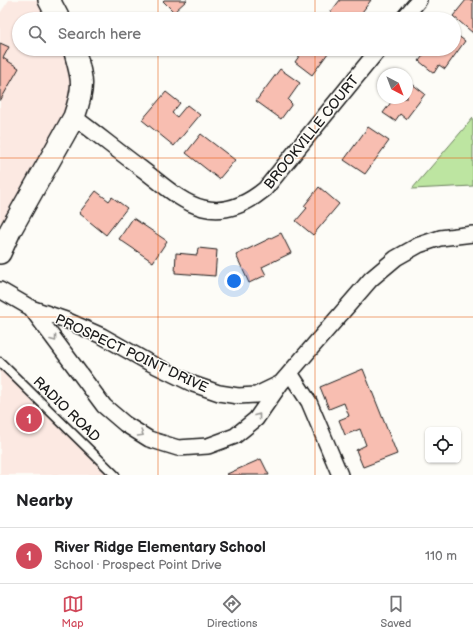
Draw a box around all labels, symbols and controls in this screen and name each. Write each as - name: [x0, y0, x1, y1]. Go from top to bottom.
- search box: [12, 12, 461, 56]
- icon: search: [26, 23, 48, 45]
- text: Search here: [58, 25, 141, 44]
- north arrow: [377, 68, 413, 104]
- street label: BROOKVILLE COURT: [260, 72, 363, 192]
- your location: [224, 271, 244, 291]
- street label: PROSPECT POINT DRIVE: [53, 311, 211, 396]
- one-way arrow: [49, 335, 57, 342]
- street label: RADIO ROAD: [30, 373, 104, 446]
- pin: 1: [16, 404, 42, 434]
- one-way arrow: [253, 413, 260, 420]
- map controls: [425, 427, 461, 463]
- button: locate: [425, 427, 461, 463]
- one-way arrow: [137, 429, 144, 437]
- text: Nearby: [16, 491, 73, 511]
- text: River Ridge Elementary School: [54, 538, 266, 557]
- text: 1: [26, 548, 32, 564]
- text: 110 m: [425, 548, 457, 564]
- text: School · Prospect Point Drive: [54, 557, 222, 573]
- tab: Map: [62, 593, 84, 630]
- tab: Directions: [207, 593, 257, 630]
- tab: Saved: [381, 593, 411, 630]

